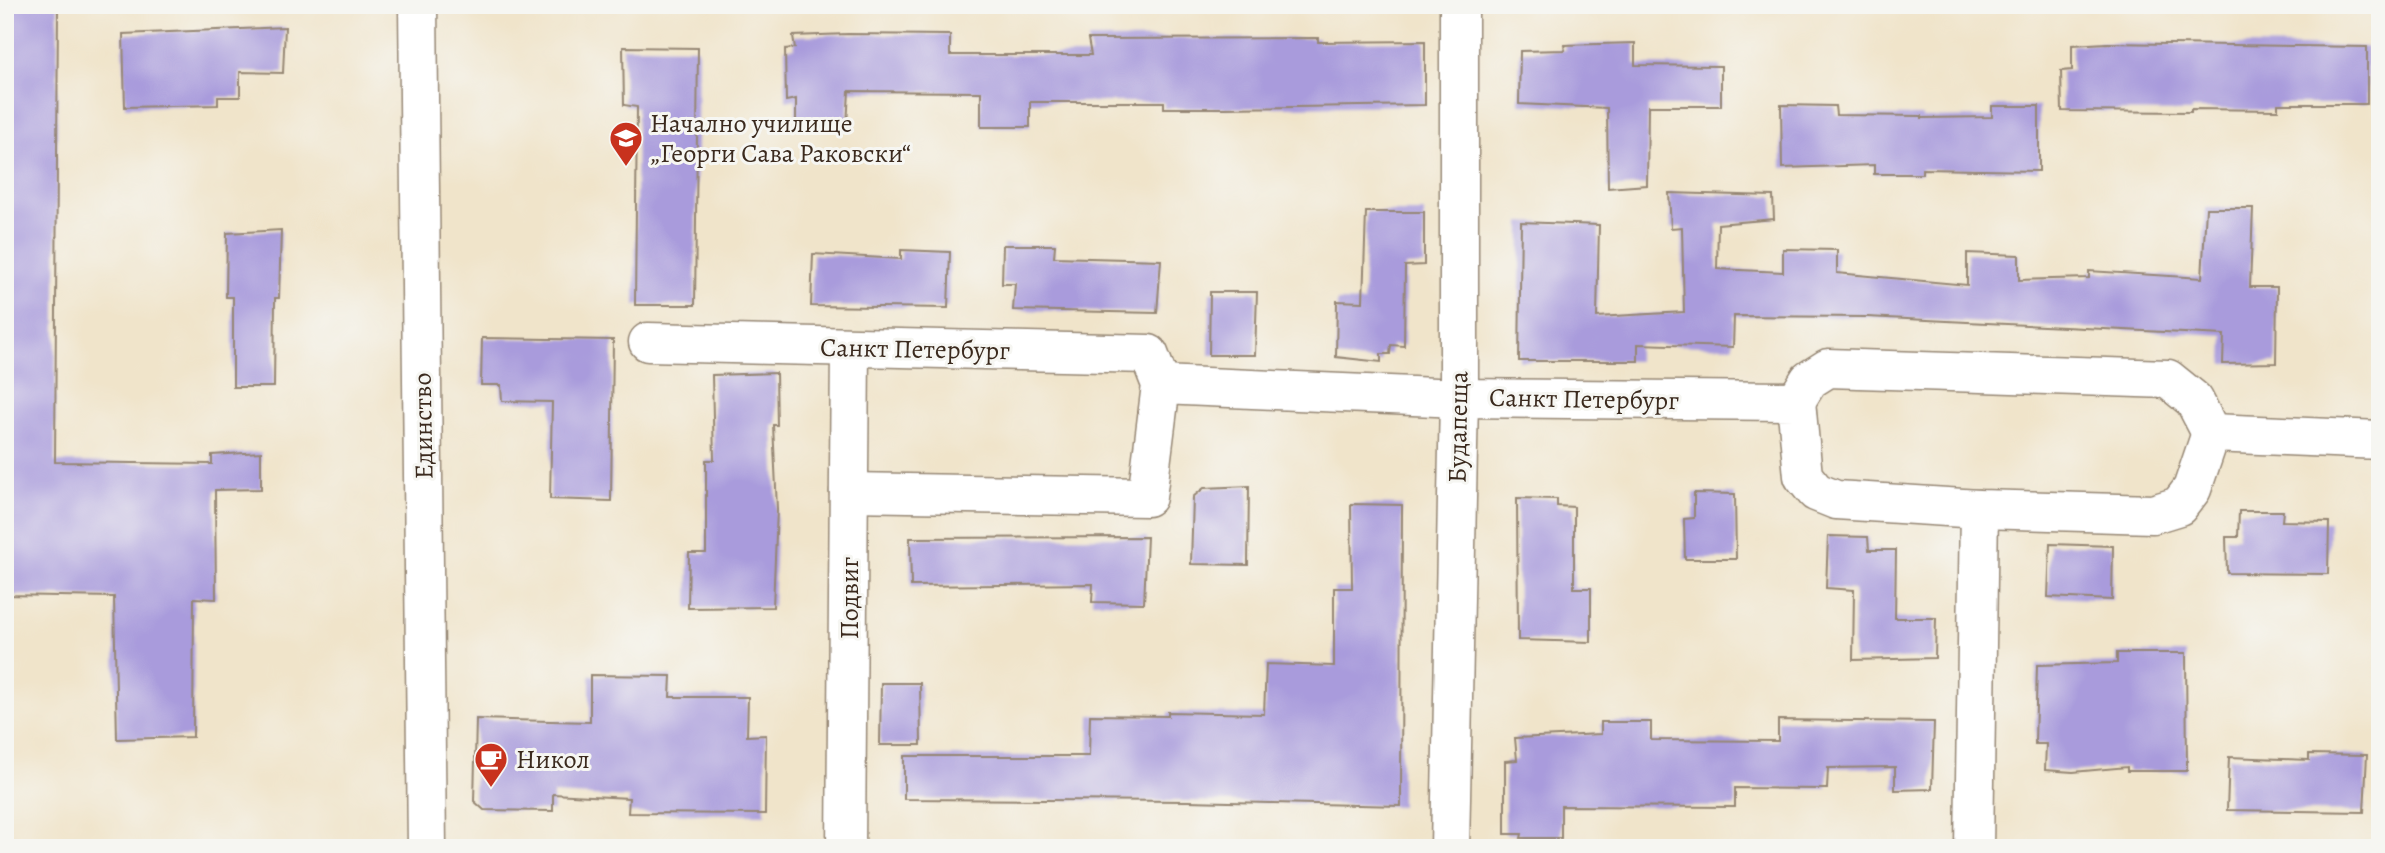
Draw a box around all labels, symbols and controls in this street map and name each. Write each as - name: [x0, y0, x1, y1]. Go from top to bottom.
- place label: Начално училище „Георги Сава Раковски“: [650, 106, 911, 171]
- school or university icon: Начално училище „Георги Сава Раковски“: [607, 119, 645, 168]
- street label: Санкт Петербург: [820, 330, 1010, 368]
- street label: Будапеща: [1440, 371, 1476, 483]
- street label: Единство: [405, 372, 441, 480]
- street label: Санкт Петербург: [1489, 380, 1679, 418]
- street label: Подвиг: [832, 557, 867, 639]
- cafe icon: Никол: [472, 740, 510, 789]
- place label: Никол: [516, 742, 590, 777]

